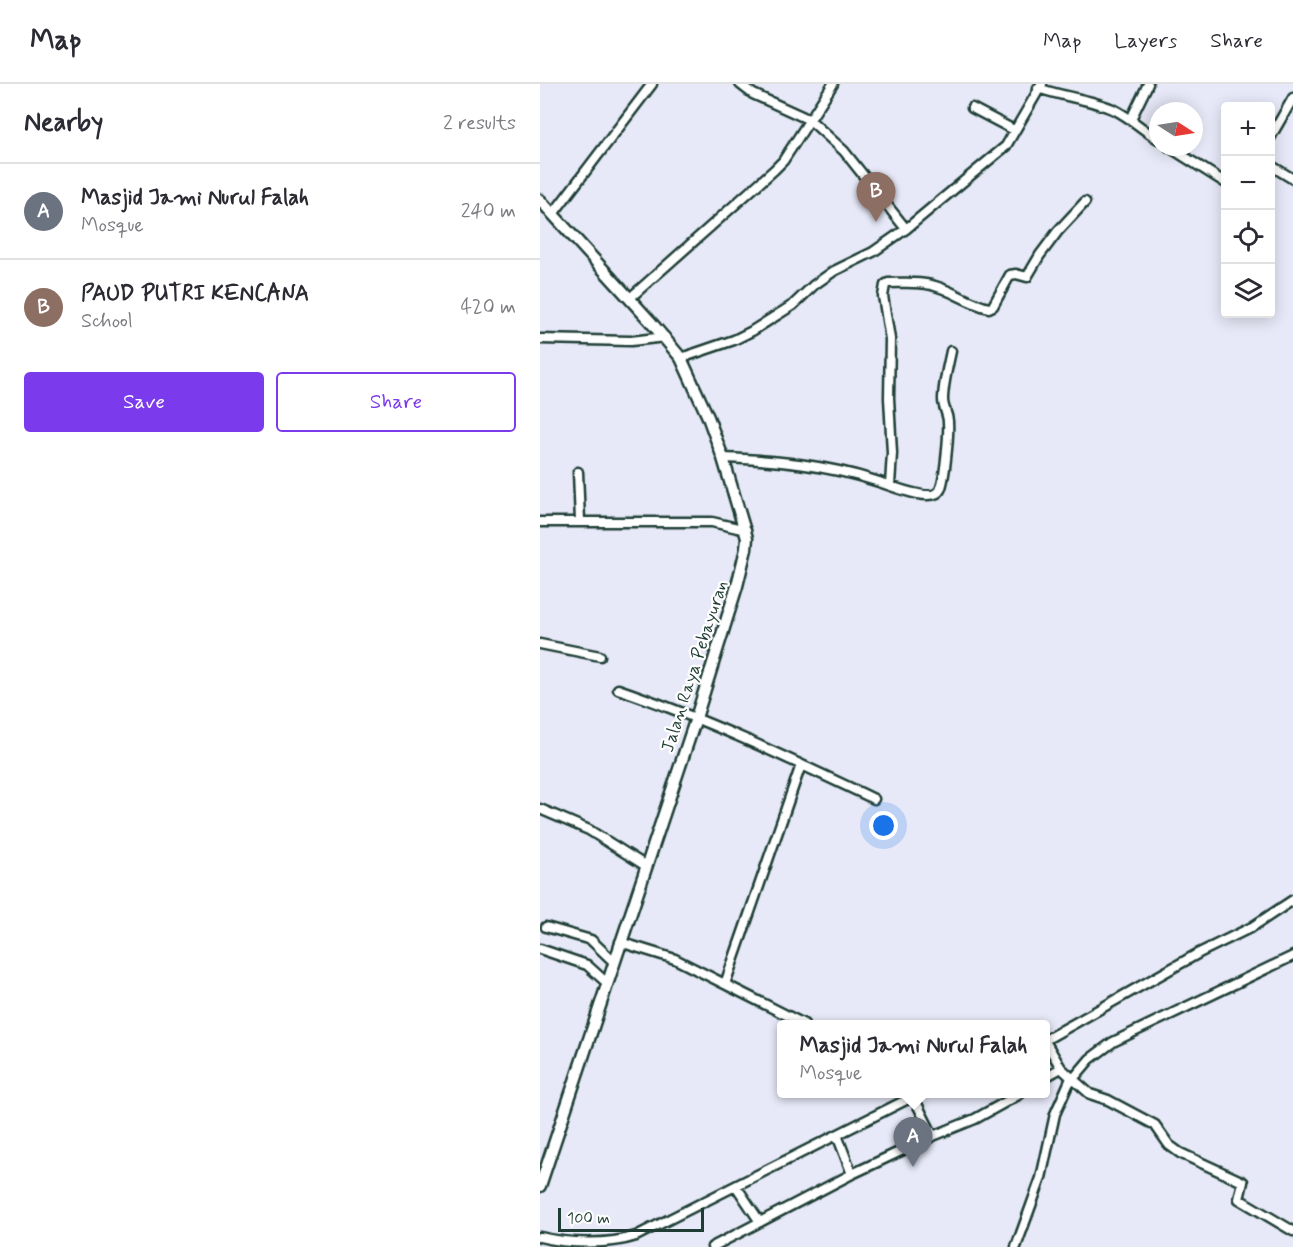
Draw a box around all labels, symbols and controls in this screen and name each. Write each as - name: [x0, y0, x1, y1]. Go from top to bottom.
- text: Map: [30, 23, 81, 60]
- text: Map: [1043, 27, 1081, 55]
- text: Layers: [1114, 27, 1177, 55]
- text: Share: [1210, 27, 1263, 55]
- north arrow: [1149, 102, 1203, 156]
- map controls: [1221, 102, 1275, 318]
- button: +: [1221, 102, 1275, 156]
- text: Nearby: [24, 106, 103, 140]
- text: 2 results: [443, 110, 516, 137]
- button: −: [1221, 156, 1275, 210]
- pin: B: [856, 172, 896, 222]
- text: Masjid Jami Nurul Falah: [81, 184, 309, 212]
- text: A: [37, 198, 50, 225]
- text: 240 m: [461, 198, 516, 225]
- button: locate: [1221, 210, 1275, 264]
- text: Mosque: [81, 212, 144, 239]
- button: layers: [1221, 264, 1275, 318]
- text: PAUD PUTRI KENCANA: [81, 280, 309, 308]
- text: B: [37, 294, 50, 321]
- text: 420 m: [460, 294, 516, 321]
- text: School: [81, 308, 133, 335]
- button: Save: [24, 372, 264, 432]
- button: Share: [276, 372, 516, 432]
- street label: Jalan Raya Pebayuran: [656, 577, 734, 755]
- your location: [869, 811, 898, 840]
- popup: [777, 1020, 1050, 1098]
- text: Masjid Jami Nurul Falah: [799, 1032, 1028, 1060]
- text: Mosque: [799, 1060, 862, 1087]
- pin: A: [894, 1118, 932, 1167]
- scale bar: [558, 1205, 704, 1232]
- text: 100 m: [567, 1208, 610, 1229]

